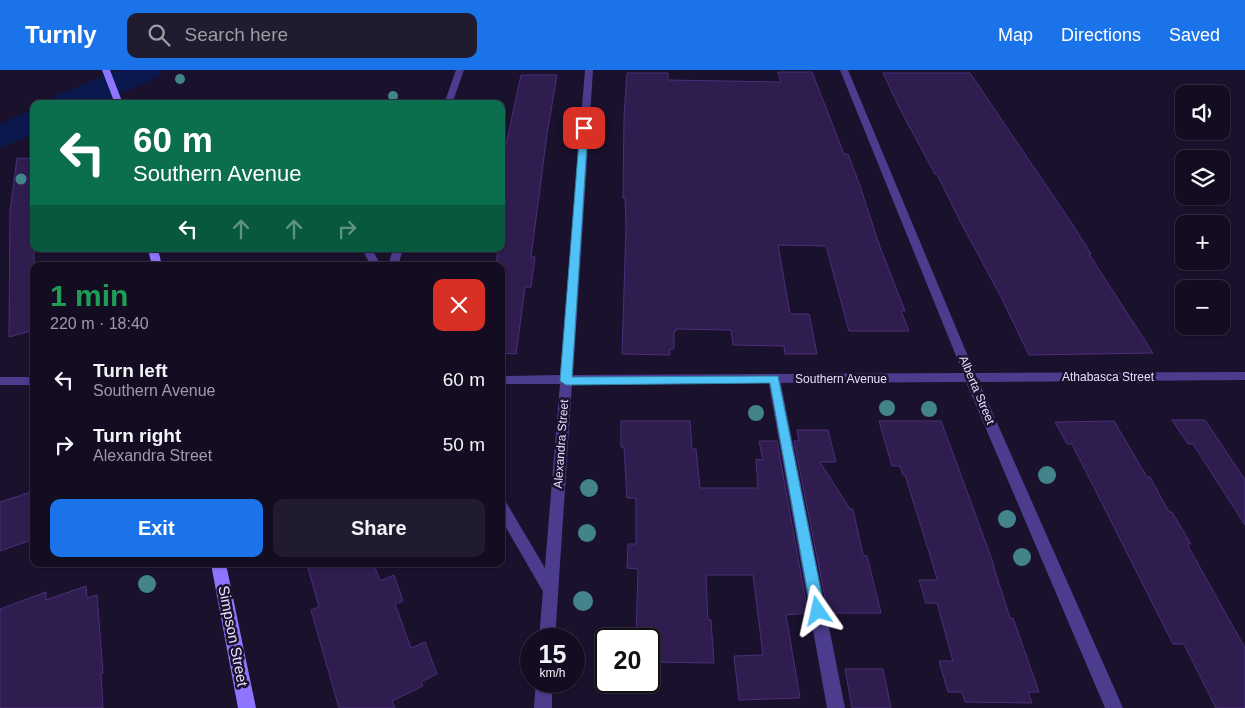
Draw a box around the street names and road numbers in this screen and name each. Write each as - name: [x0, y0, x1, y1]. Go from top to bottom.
- street label: Alberta Street: [956, 353, 998, 427]
- street label: Athabasca Street: [1062, 370, 1155, 384]
- street label: Southern Avenue: [795, 372, 887, 386]
- street label: Alexandra Street: [551, 398, 571, 489]
- street label: Simpson Street: [215, 584, 252, 689]

